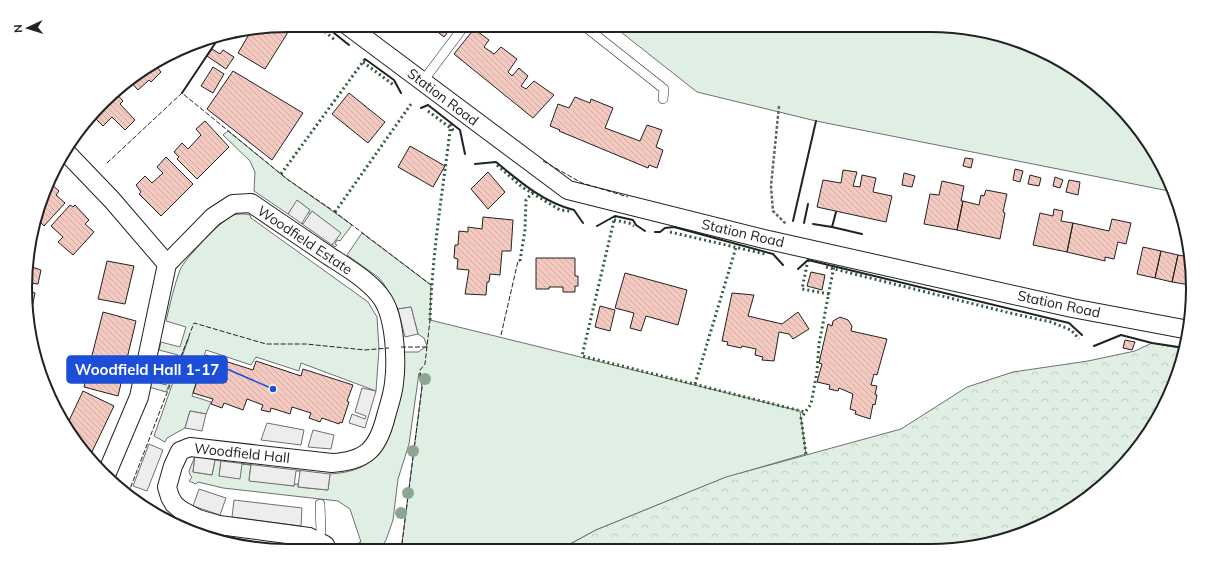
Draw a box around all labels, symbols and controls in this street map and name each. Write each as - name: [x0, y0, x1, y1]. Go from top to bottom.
- north arrow: [8, 8, 48, 48]
- text: N: [11, 24, 25, 33]
- street label: Station Road: [404, 64, 482, 130]
- street label: Woodfield Estate: [254, 202, 356, 278]
- street label: Station Road: [700, 215, 786, 251]
- street label: Station Road: [1016, 286, 1102, 322]
- callout: Woodfield Hall 1-17: [67, 356, 227, 383]
- text: Woodfield Hall 1-17: [75, 360, 219, 379]
- street label: Woodfield Hall: [193, 439, 291, 467]

